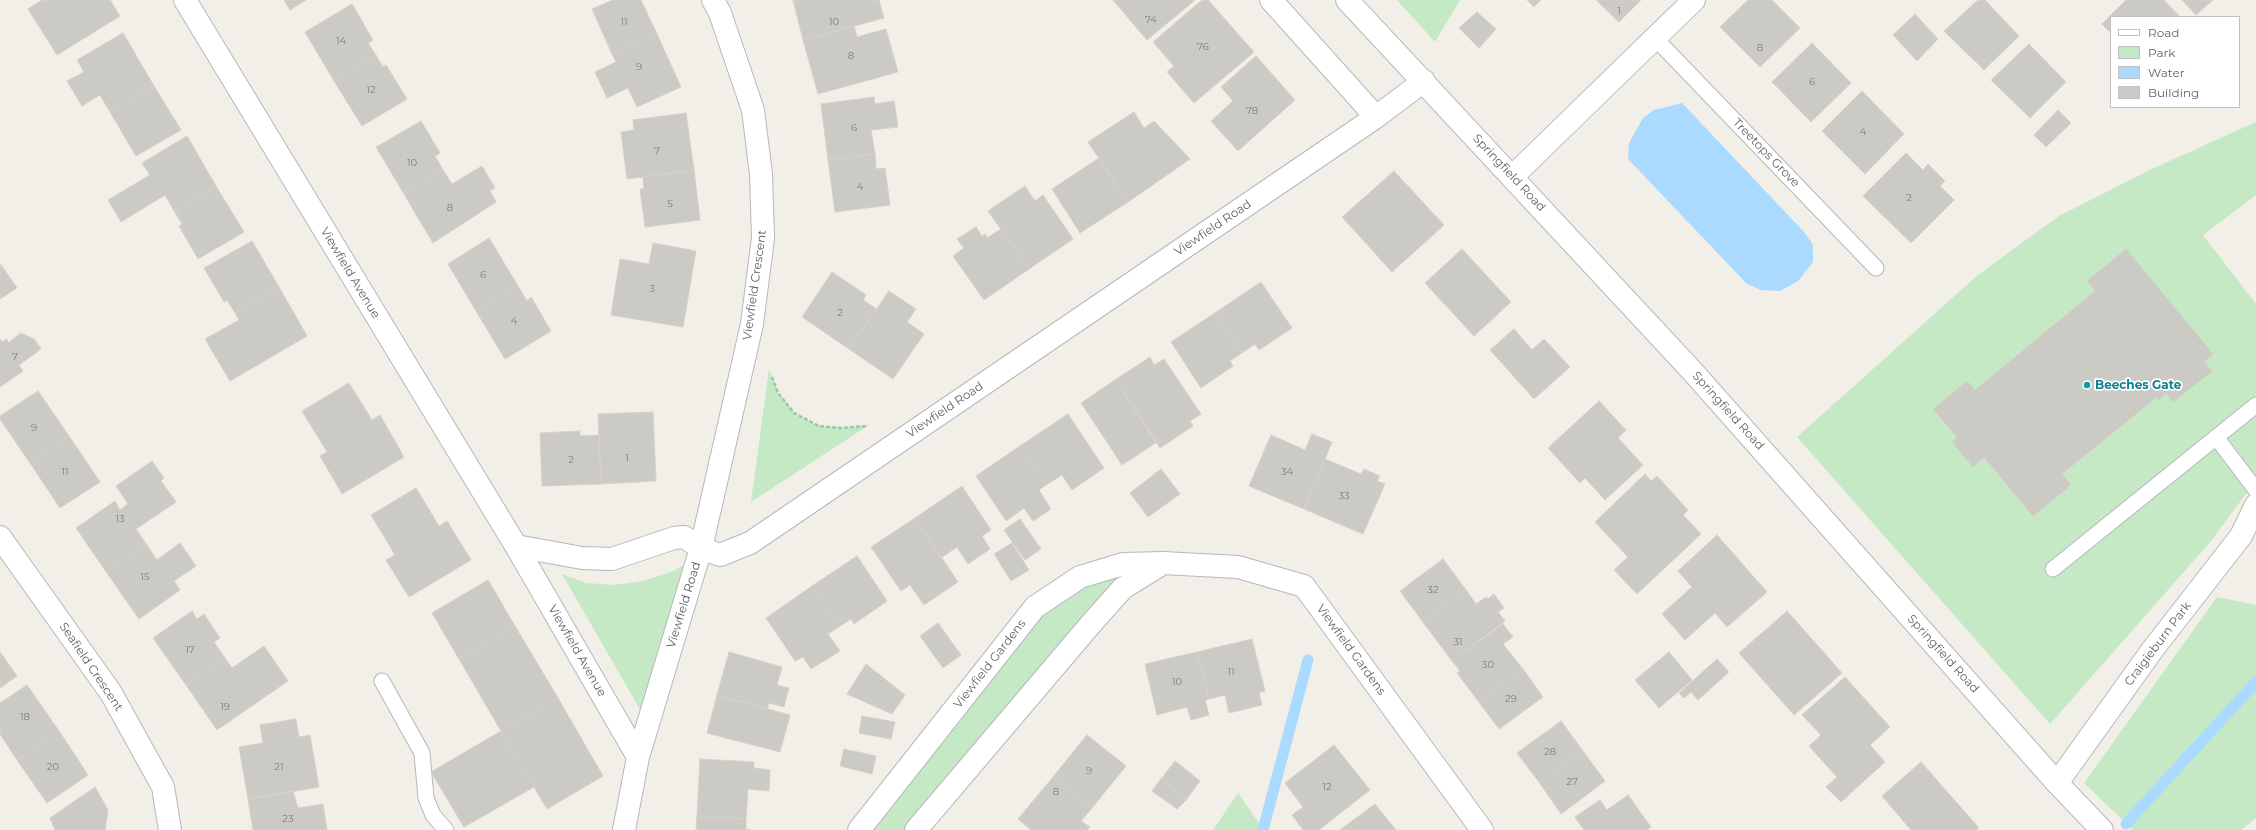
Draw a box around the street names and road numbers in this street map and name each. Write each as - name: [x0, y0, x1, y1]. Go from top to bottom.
- street label: Treetops Grove: [1730, 116, 1802, 190]
- street label: Springfield Road: [1470, 131, 1548, 215]
- street label: Viewfield Road: [1172, 197, 1254, 259]
- street label: Viewfield Avenue: [317, 225, 383, 321]
- street label: Viewfield Crescent: [740, 229, 770, 341]
- street label: Springfield Road: [1689, 369, 1767, 453]
- street label: Viewfield Road: [904, 379, 986, 441]
- street label: Viewfield Road: [664, 560, 704, 650]
- street label: Craigieburn Park: [2122, 599, 2194, 689]
- street label: Viewfield Gardens: [1313, 602, 1389, 698]
- street label: Viewfield Avenue: [545, 603, 609, 699]
- street label: Springfield Road: [1904, 612, 1982, 696]
- street label: Viewfield Gardens: [951, 617, 1029, 711]
- street label: Seafield Crescent: [56, 620, 126, 714]

